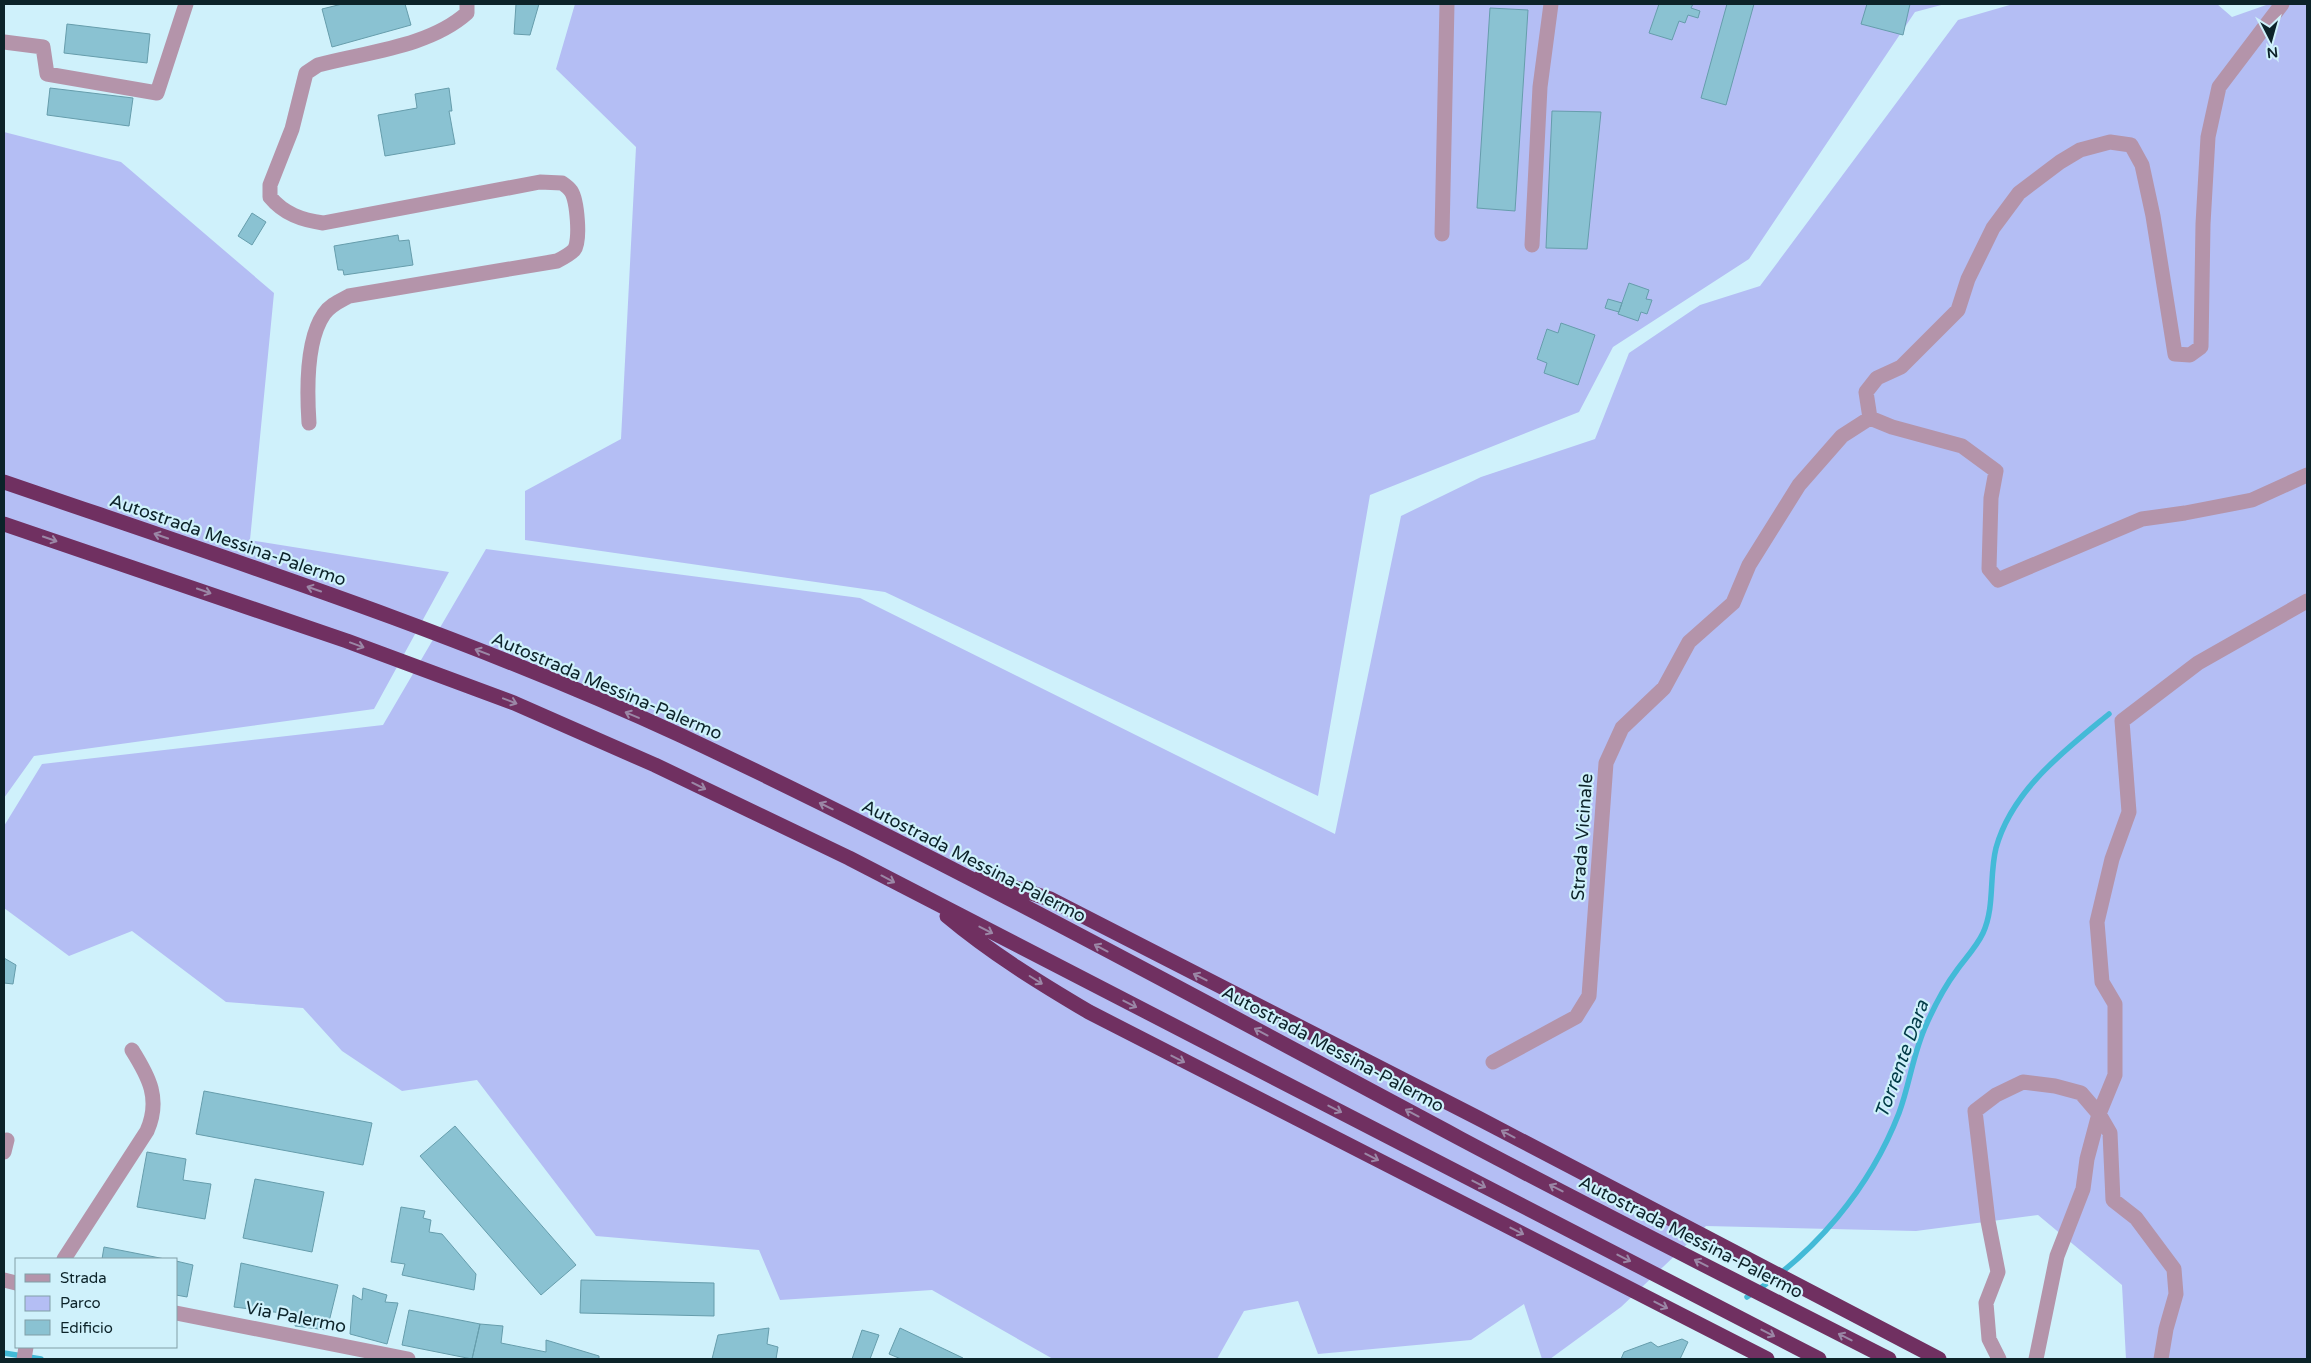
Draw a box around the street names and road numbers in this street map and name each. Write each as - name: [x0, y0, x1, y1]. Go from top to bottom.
- street label: Autostrada Messina-Palermo: [107, 489, 349, 591]
- street label: Autostrada Messina-Palermo: [488, 627, 726, 745]
- street label: Strada Vicinale: [1567, 773, 1597, 901]
- street label: Autostrada Messina-Palermo: [858, 795, 1090, 927]
- street label: Autostrada Messina-Palermo: [1218, 981, 1448, 1117]
- street label: Autostrada Messina-Palermo: [1575, 1171, 1807, 1303]
- street label: Via Palermo: [244, 1296, 348, 1338]

